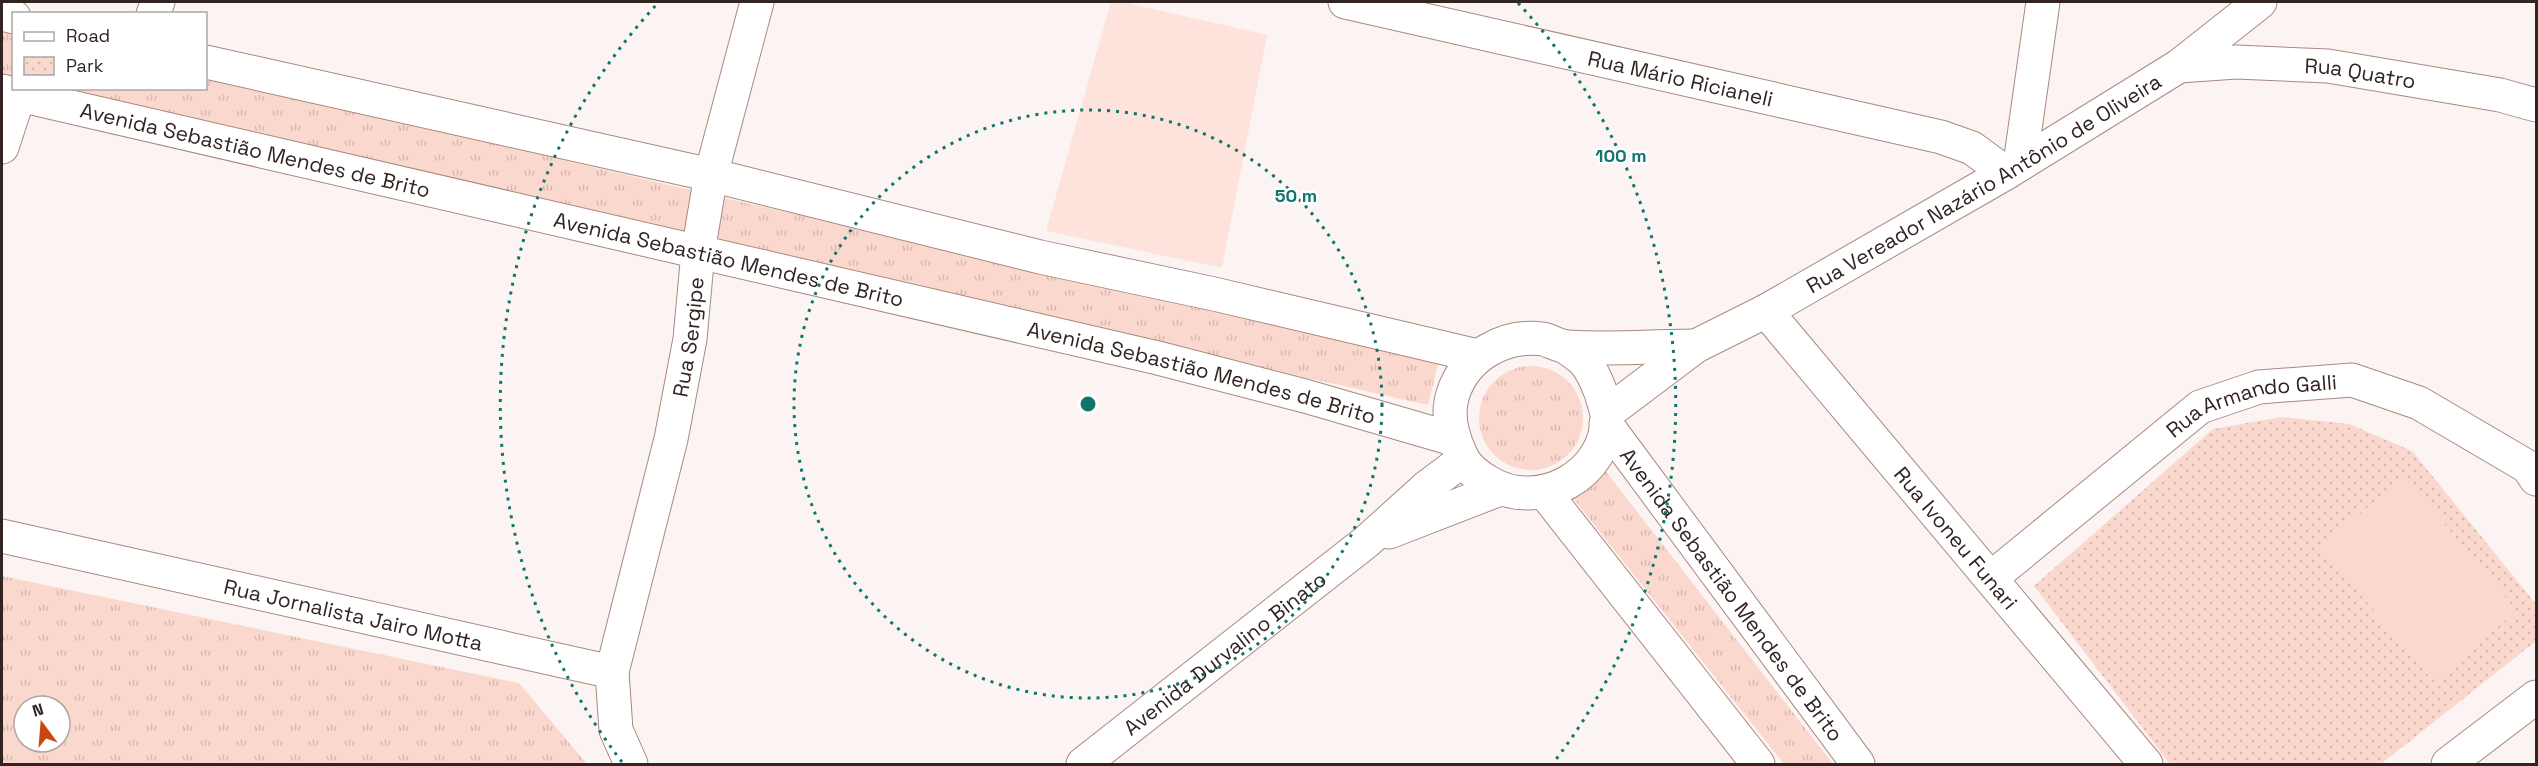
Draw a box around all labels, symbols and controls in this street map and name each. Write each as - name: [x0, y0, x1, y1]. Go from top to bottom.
- legend: [12, 12, 207, 90]
- text: Road: [66, 24, 110, 47]
- street label: Rua Mário Ricianeli: [1585, 44, 1776, 112]
- street label: Rua Quatro: [2304, 52, 2418, 94]
- text: Park: [66, 54, 104, 77]
- street label: Rua Vereador Nazário Antônio de Oliveira: [1801, 67, 2166, 299]
- street label: Avenida Sebastião Mendes de Brito: [78, 96, 433, 203]
- text: 100 m: [1595, 144, 1647, 167]
- text: 50 m: [1275, 184, 1317, 207]
- street label: Avenida Sebastião Mendes de Brito: [551, 205, 907, 312]
- street label: Rua Sergipe: [666, 276, 709, 399]
- street label: Avenida Sebastião Mendes de Brito: [1025, 315, 1379, 429]
- street label: Rua Armando Galli: [2160, 368, 2338, 443]
- centre of rings: [1078, 394, 1098, 414]
- street label: Avenida Sebastião Mendes de Brito: [1615, 442, 1850, 746]
- street label: Rua Ivoneu Funari: [1889, 461, 2024, 615]
- street label: Avenida Durvalino Binato: [1118, 565, 1331, 741]
- street label: Rua Jornalista Jairo Motta: [221, 572, 485, 656]
- north arrow: [12, 694, 72, 754]
- text: N: [30, 698, 46, 722]

